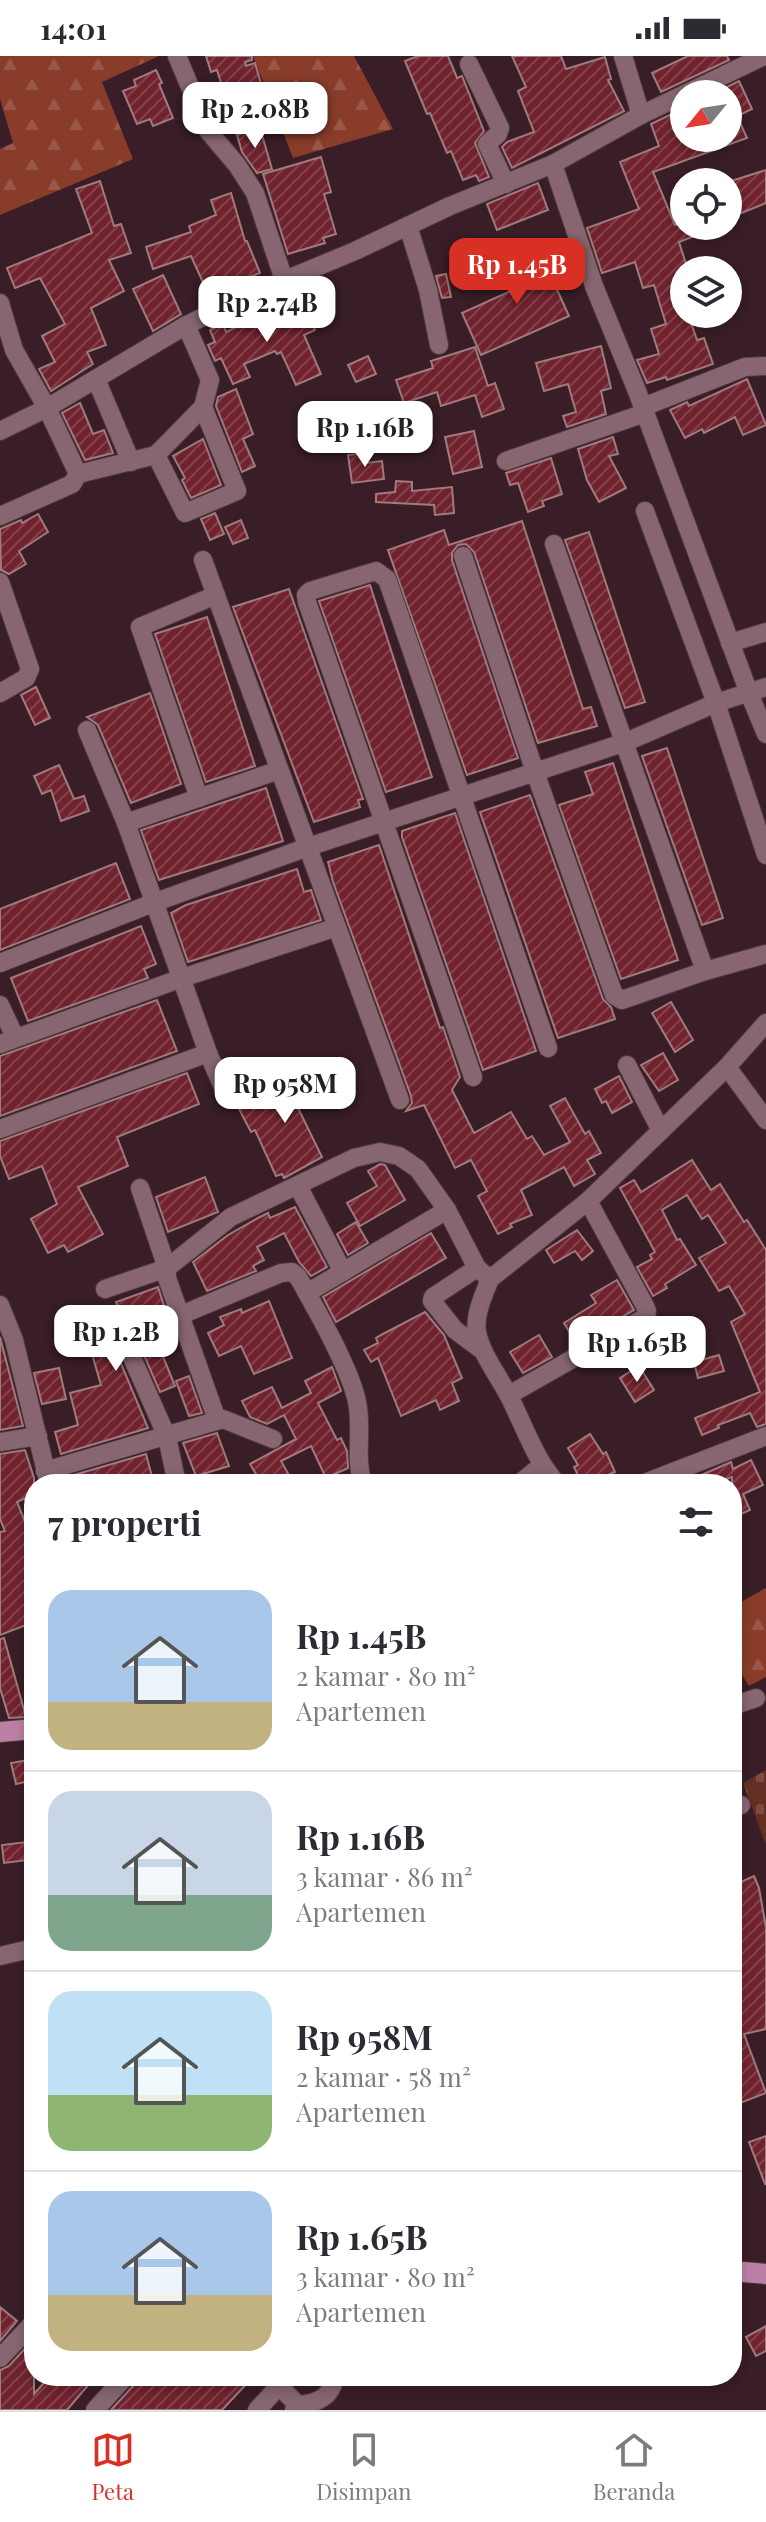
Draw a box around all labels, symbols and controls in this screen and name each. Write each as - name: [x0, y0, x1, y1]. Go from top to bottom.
- text: 14:01: [40, 8, 107, 48]
- north arrow: [670, 80, 742, 152]
- map controls: [670, 80, 742, 328]
- pin: Rp 2.08B: [172, 82, 338, 150]
- text: Rp 2.08B: [201, 90, 309, 125]
- button: locate: [670, 168, 742, 240]
- pin: Rp 1.45B: [434, 238, 600, 306]
- text: Rp 1.45B: [467, 246, 567, 281]
- button: layers: [670, 256, 742, 328]
- pin: Rp 2.74B: [184, 276, 350, 344]
- text: Rp 2.74B: [216, 284, 318, 319]
- pin: Rp 1.16B: [282, 401, 448, 469]
- text: Rp 1.16B: [316, 409, 414, 444]
- pin: Rp 958M: [211, 1057, 359, 1125]
- text: Rp 958M: [233, 1065, 337, 1100]
- pin: Rp 1.2B: [42, 1305, 190, 1373]
- text: Rp 1.2B: [72, 1313, 160, 1348]
- pin: Rp 1.65B: [554, 1316, 720, 1384]
- text: Rp 1.65B: [587, 1324, 687, 1359]
- text: 7 properti: [48, 1499, 202, 1545]
- icon: filters: [674, 1500, 718, 1544]
- text: Rp 1.45B: [296, 1612, 426, 1658]
- icon: home: [112, 1622, 208, 1718]
- text: 2 kamar · 80 m²: [296, 1658, 475, 1693]
- text: Apartemen: [296, 1693, 426, 1728]
- text: Rp 1.16B: [296, 1813, 425, 1859]
- icon: home: [112, 1823, 208, 1919]
- text: 3 kamar · 86 m²: [296, 1859, 473, 1894]
- text: Apartemen: [296, 1894, 426, 1929]
- text: Rp 958M: [296, 2013, 433, 2059]
- icon: home: [112, 2023, 208, 2119]
- text: 2 kamar · 58 m²: [296, 2059, 471, 2094]
- text: Apartemen: [296, 2094, 426, 2129]
- text: Rp 1.65B: [296, 2213, 428, 2259]
- icon: home: [112, 2223, 208, 2319]
- text: 3 kamar · 80 m²: [296, 2259, 475, 2294]
- text: Apartemen: [296, 2294, 426, 2329]
- tab: Peta: [91, 2428, 135, 2506]
- tab: Disimpan: [316, 2428, 411, 2506]
- tab: Beranda: [593, 2428, 675, 2506]

